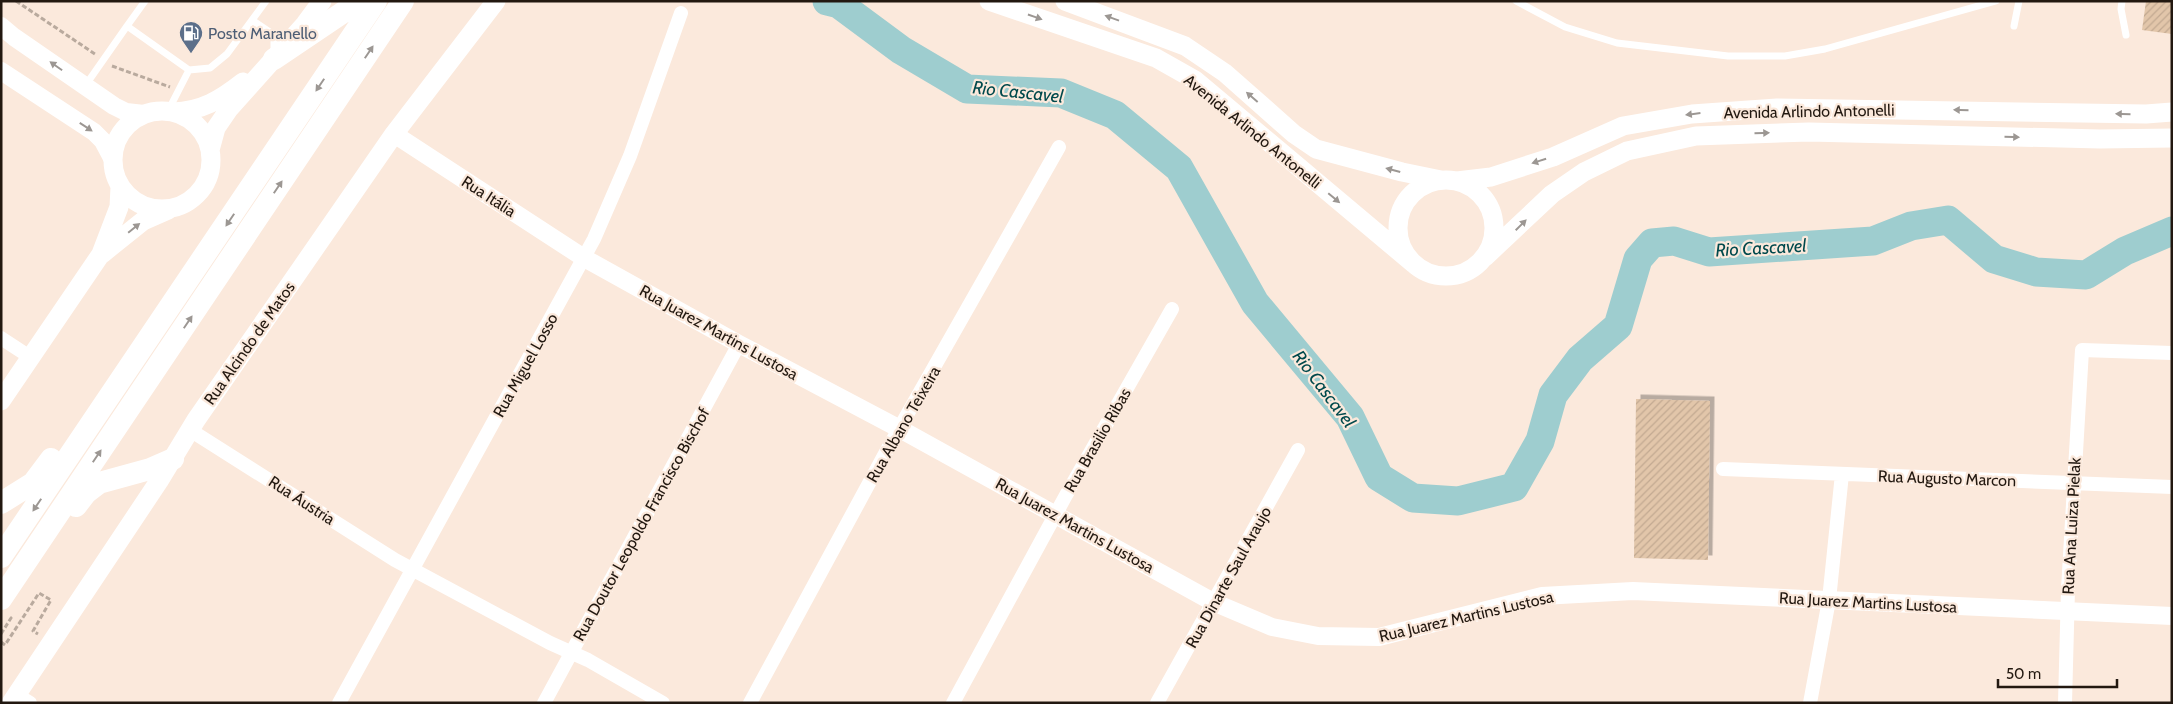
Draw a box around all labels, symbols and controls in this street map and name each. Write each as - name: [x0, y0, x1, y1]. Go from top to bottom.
- one-way arrow: [1028, 13, 1043, 21]
- one-way arrow: [1104, 14, 1119, 22]
- fuel station icon: Posto Maranello: [178, 20, 204, 54]
- place label: Posto Maranello: [208, 24, 317, 43]
- one-way arrow: [364, 45, 374, 59]
- one-way arrow: [50, 61, 63, 71]
- street label: Avenida Arlindo Antonelli: [1180, 70, 1325, 193]
- water label: Rio Cascavel: [972, 76, 1065, 108]
- one-way arrow: [315, 78, 325, 92]
- one-way arrow: [1246, 92, 1258, 103]
- street label: Avenida Arlindo Antonelli: [1723, 101, 1895, 122]
- one-way arrow: [1952, 106, 1968, 114]
- one-way arrow: [2115, 109, 2131, 117]
- one-way arrow: [1685, 110, 1701, 118]
- one-way arrow: [79, 122, 93, 131]
- one-way arrow: [1755, 129, 1771, 137]
- one-way arrow: [2005, 133, 2021, 141]
- one-way arrow: [1531, 158, 1546, 166]
- one-way arrow: [1385, 166, 1401, 174]
- street label: Rua Itália: [458, 172, 520, 221]
- one-way arrow: [273, 180, 283, 194]
- one-way arrow: [1327, 193, 1340, 204]
- one-way arrow: [225, 214, 235, 227]
- one-way arrow: [1515, 219, 1527, 231]
- one-way arrow: [127, 223, 141, 233]
- water label: Rio Cascavel: [1715, 235, 1808, 261]
- street label: Rua Alcindo de Matos: [200, 278, 299, 408]
- street label: Rua Juarez Martins Lustosa: [636, 281, 802, 384]
- street label: Rua Miguel Losso: [489, 310, 562, 421]
- one-way arrow: [183, 315, 192, 328]
- water label: Rio Cascavel: [1288, 346, 1361, 433]
- street label: Rua Albano Teixeira: [862, 363, 945, 486]
- street label: Rua Brasilio Ribas: [1060, 385, 1135, 496]
- street label: Rua Doutor Leopoldo Francisco Bischof: [569, 404, 714, 644]
- one-way arrow: [92, 450, 102, 463]
- street label: Rua Ana Luiza Pielak: [2058, 456, 2085, 595]
- street label: Rua Augusto Marcon: [1878, 467, 2016, 490]
- street label: Rua Áustria: [265, 472, 339, 529]
- street label: Rua Juarez Martins Lustosa: [992, 474, 1158, 577]
- one-way arrow: [32, 498, 42, 512]
- street label: Rua Dinarte Saul Araujo: [1182, 503, 1275, 651]
- street label: Rua Juarez Martins Lustosa: [1377, 587, 1555, 646]
- street label: Rua Juarez Martins Lustosa: [1778, 588, 1958, 617]
- scale bar: [1998, 656, 2117, 688]
- text: 50 m: [2006, 665, 2041, 683]

